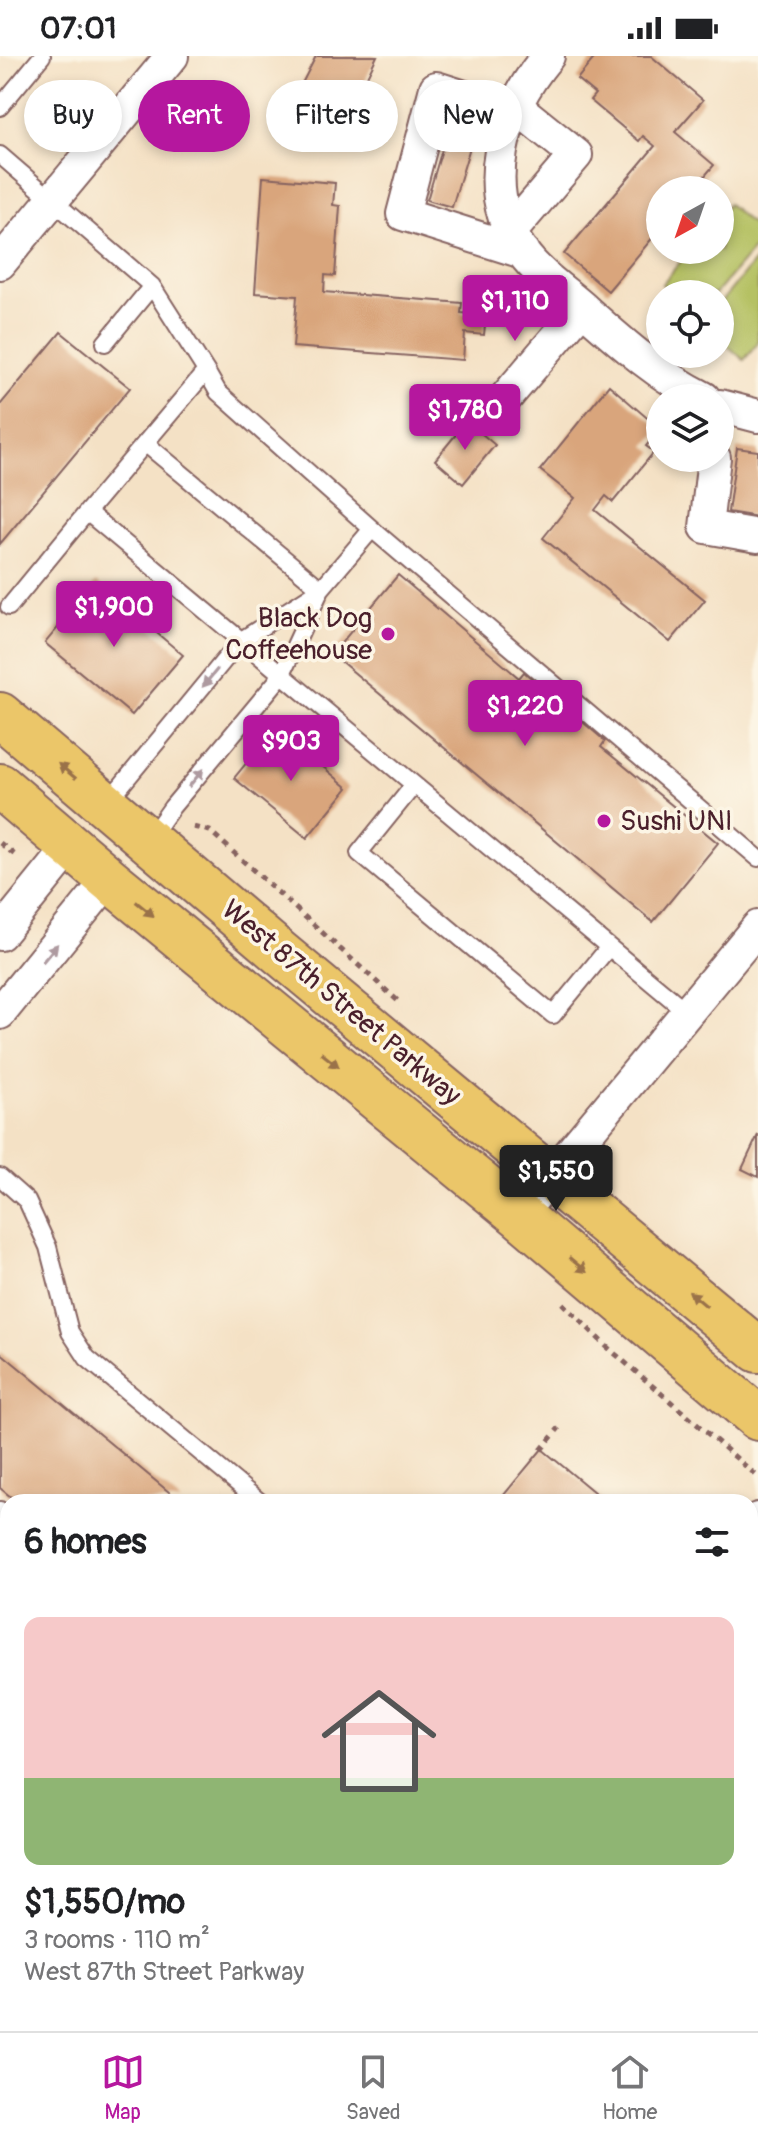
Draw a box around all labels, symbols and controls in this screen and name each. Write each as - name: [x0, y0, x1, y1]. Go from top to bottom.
- text: 07:01: [40, 10, 117, 47]
- chip: Buy: [24, 80, 122, 152]
- chip: Rent: [138, 80, 250, 152]
- chip: Filters: [266, 80, 398, 152]
- chip: New: [414, 80, 522, 152]
- north arrow: [646, 176, 734, 264]
- map controls: [646, 176, 734, 472]
- pin: $1,110: [450, 275, 580, 343]
- button: locate: [646, 280, 734, 368]
- text: $1,110: [481, 285, 549, 317]
- pin: $1,780: [400, 384, 530, 452]
- button: layers: [646, 384, 734, 472]
- text: $1,780: [427, 394, 503, 426]
- pin: $1,900: [49, 581, 179, 649]
- text: $1,900: [74, 591, 154, 623]
- place label: Black Dog Coffeehouse: [225, 601, 372, 668]
- marker: Black Dog Coffeehouse: [379, 625, 397, 643]
- one-way arrow: [202, 667, 219, 687]
- pin: $1,220: [460, 680, 590, 748]
- text: $1,220: [486, 690, 564, 722]
- pin: $903: [244, 715, 338, 783]
- text: $903: [261, 725, 321, 757]
- one-way arrow: [58, 763, 78, 780]
- one-way arrow: [187, 768, 204, 788]
- place label: Sushi UNI: [620, 804, 733, 839]
- marker: Sushi UNI: [595, 812, 613, 830]
- street label: West 87th Street Parkway: [214, 893, 468, 1113]
- one-way arrow: [135, 900, 155, 917]
- one-way arrow: [41, 943, 58, 963]
- one-way arrow: [320, 1051, 340, 1068]
- pin: $1,550: [491, 1145, 621, 1213]
- text: $1,550: [518, 1155, 594, 1187]
- one-way arrow: [568, 1256, 588, 1273]
- one-way arrow: [688, 1292, 708, 1308]
- icon: filters: [690, 1520, 734, 1564]
- text: 6 homes: [24, 1521, 147, 1564]
- icon: home: [307, 1669, 451, 1813]
- text: $1,550/mo: [24, 1881, 185, 1924]
- text: 3 rooms · 110 m²: [24, 1924, 210, 1956]
- text: West 87th Street Parkway: [24, 1956, 304, 1988]
- tab: Map: [101, 2050, 145, 2126]
- tab: Saved: [346, 2050, 401, 2126]
- tab: Home: [602, 2050, 657, 2126]

